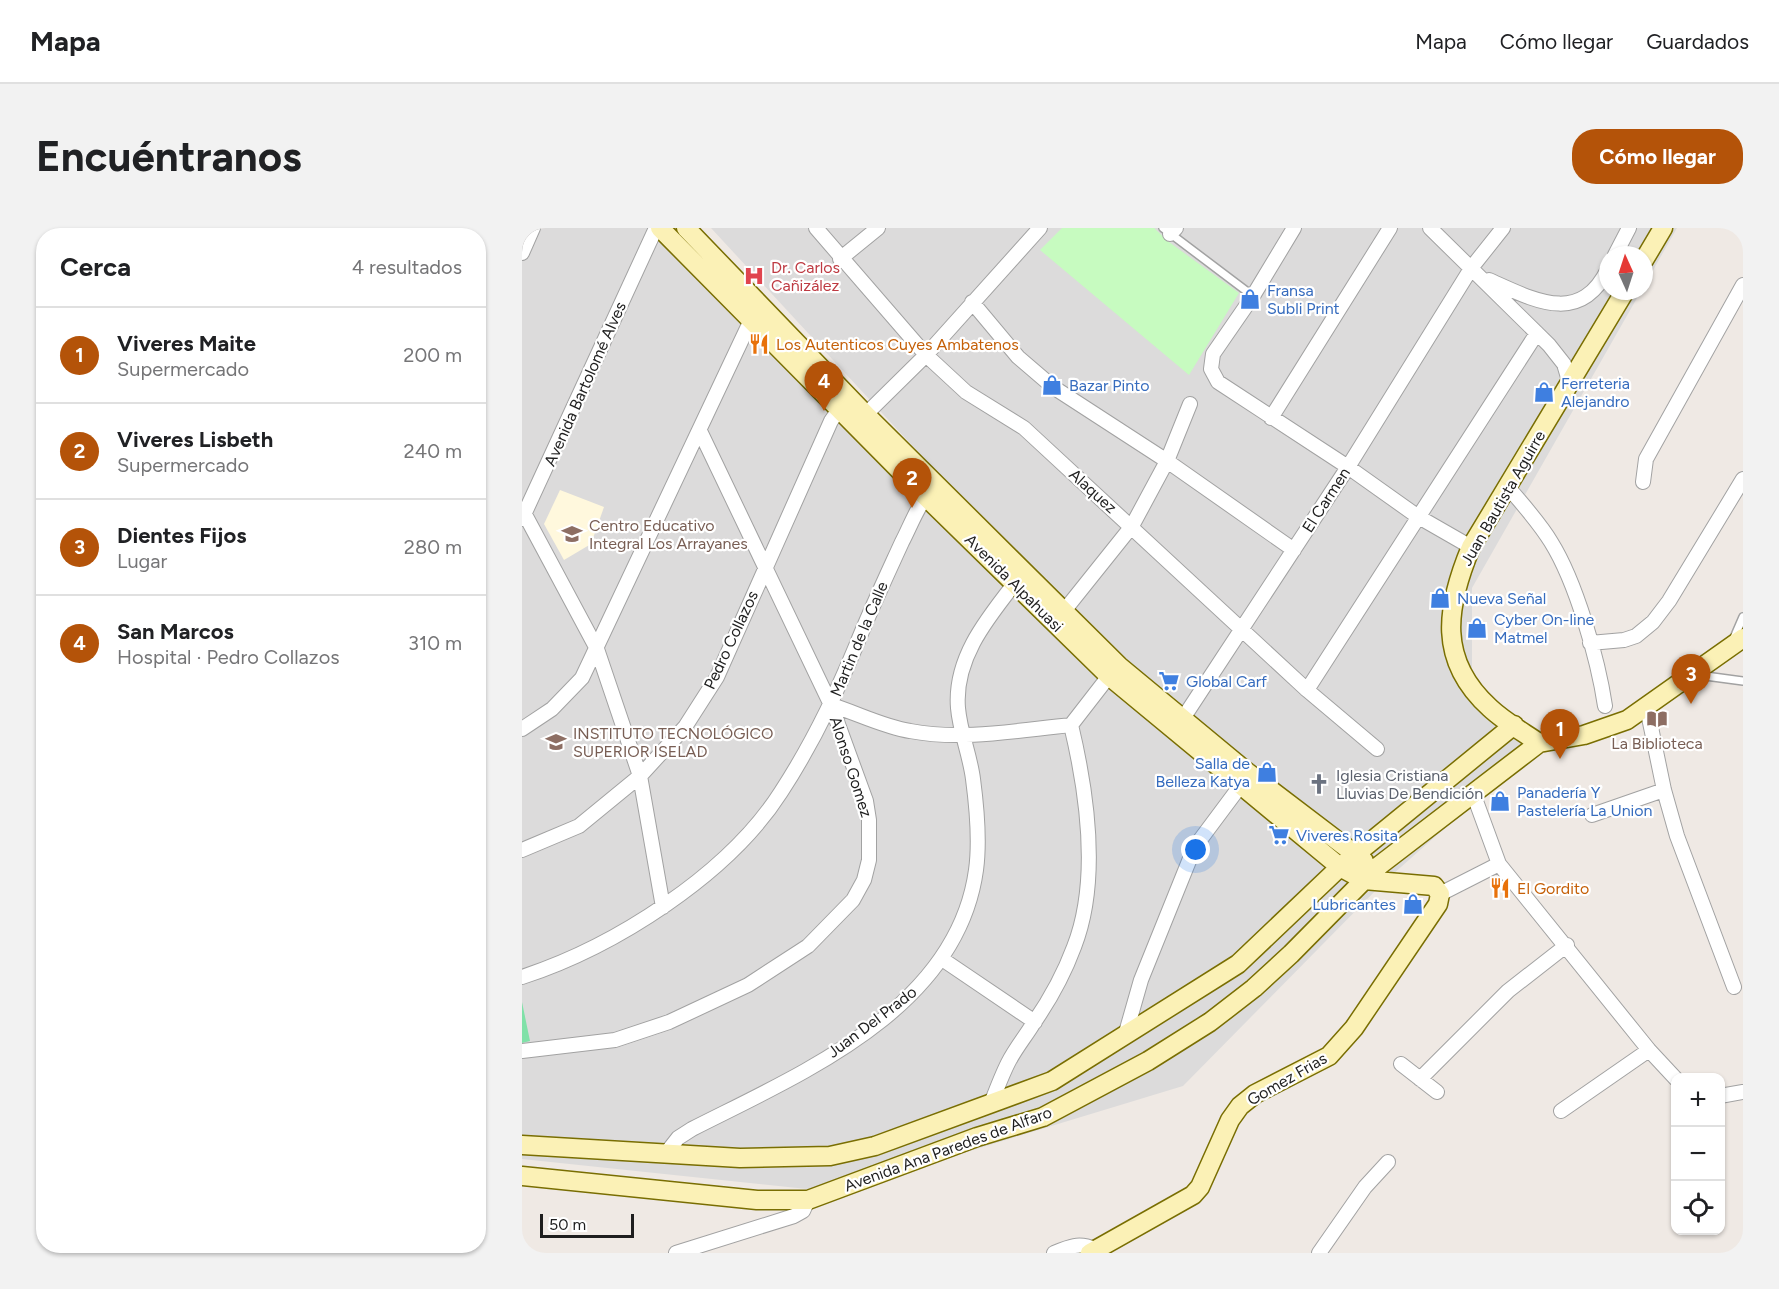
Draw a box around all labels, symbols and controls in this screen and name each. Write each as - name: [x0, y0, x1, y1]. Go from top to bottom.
- text: Mapa: [30, 24, 101, 58]
- text: Mapa: [1415, 29, 1467, 54]
- text: Cómo llegar: [1500, 29, 1613, 54]
- text: Guardados: [1646, 29, 1749, 54]
- button: Cómo llegar: [1572, 129, 1743, 184]
- text: Encuéntranos: [36, 131, 302, 182]
- north arrow: [1599, 246, 1653, 300]
- text: Cerca: [60, 251, 131, 283]
- text: 4 resultados: [352, 255, 462, 279]
- place label: Dr. Carlos Cañizález: [771, 258, 840, 295]
- hospital icon: Dr. Carlos Cañizález: [742, 264, 766, 288]
- place label: Fransa Subli Print: [1267, 281, 1340, 318]
- shop icon: Fransa Subli Print: [1238, 287, 1262, 311]
- street label: Avenida Bartolomé Alves: [540, 299, 630, 469]
- text: Viveres Maite: [117, 330, 256, 357]
- restaurant icon: Los Autenticos Cuyes Ambatenos: [747, 332, 771, 356]
- place label: Los Autenticos Cuyes Ambatenos: [776, 335, 1019, 354]
- text: 1: [75, 343, 84, 367]
- text: 200 m: [403, 343, 462, 367]
- text: Supermercado: [117, 357, 249, 381]
- pin: 4: [804, 362, 844, 411]
- shop icon: Bazar Pinto: [1040, 373, 1064, 397]
- place label: Ferreteria Alejandro: [1561, 374, 1630, 411]
- place label: Bazar Pinto: [1069, 376, 1150, 395]
- shop icon: Ferreteria Alejandro: [1532, 380, 1556, 404]
- text: Viveres Lisbeth: [117, 426, 273, 453]
- street label: Juan Bautista Aguirre: [1457, 427, 1550, 569]
- text: 2: [74, 439, 85, 463]
- text: 240 m: [404, 439, 462, 463]
- text: Supermercado: [117, 453, 249, 477]
- pin: 2: [892, 458, 932, 508]
- street label: El Carmen: [1298, 464, 1354, 536]
- street label: Alaquez: [1065, 465, 1121, 517]
- place label: Centro Educativo Integral Los Arrayanes: [589, 516, 748, 553]
- text: Dientes Fijos: [117, 522, 247, 549]
- school or university icon: Centro Educativo Integral Los Arrayanes: [560, 522, 584, 546]
- street label: Avenida Alpahuasi: [961, 530, 1067, 636]
- text: 3: [74, 535, 85, 559]
- text: 280 m: [404, 535, 462, 559]
- text: Lugar: [117, 549, 167, 573]
- street label: Martin de la Calle: [826, 578, 892, 699]
- shop icon: Nueva Señal: [1428, 586, 1452, 610]
- street label: Pedro Collazos: [700, 588, 762, 692]
- place label: Nueva Señal: [1457, 589, 1546, 608]
- place label: Cyber On-line Matmel: [1494, 610, 1595, 647]
- shop icon: Cyber On-line Matmel: [1465, 616, 1489, 640]
- text: San Marcos: [117, 618, 234, 645]
- text: 4: [73, 631, 86, 655]
- text: 310 m: [408, 631, 462, 655]
- text: Hospital · Pedro Collazos: [117, 645, 340, 669]
- pin: 3: [1672, 654, 1710, 704]
- supermarket icon: Global Carf: [1157, 669, 1181, 693]
- place label: Global Carf: [1186, 672, 1267, 691]
- library icon: La Biblioteca: [1645, 707, 1669, 731]
- pin: 1: [1540, 710, 1580, 759]
- street label: Alonso Gomez: [826, 714, 876, 820]
- place label: INSTITUTO TECNOLÓGICO SUPERIOR ISELAD: [573, 724, 773, 761]
- school or university icon: INSTITUTO TECNOLÓGICO SUPERIOR ISELAD: [544, 730, 568, 754]
- place label: La Biblioteca: [1611, 734, 1703, 753]
- place label: Salla de Belleza Katya: [1156, 754, 1250, 791]
- shop icon: Salla de Belleza Katya: [1255, 760, 1279, 784]
- place label: Iglesia Cristiana Lluvias De Bendición: [1336, 766, 1483, 803]
- church icon: Iglesia Cristiana Lluvias De Bendición: [1307, 772, 1331, 796]
- place label: Panadería Y Pastelería La Union: [1517, 783, 1653, 820]
- shop icon: Panadería Y Pastelería La Union: [1488, 789, 1512, 813]
- supermarket icon: Viveres Rosita: [1267, 823, 1291, 847]
- place label: Viveres Rosita: [1296, 826, 1398, 845]
- your location: [1181, 835, 1210, 864]
- restaurant icon: El Gordito: [1488, 876, 1512, 900]
- place label: El Gordito: [1517, 879, 1589, 898]
- shop icon: Lubricantes: [1401, 892, 1425, 916]
- place label: Lubricantes: [1312, 895, 1396, 914]
- street label: Juan Del Prado: [824, 982, 920, 1062]
- street label: Gomez Frias: [1244, 1049, 1330, 1109]
- map controls: [1671, 1073, 1725, 1235]
- button: +: [1671, 1073, 1725, 1127]
- street label: Avenida Ana Paredes de Alfaro: [842, 1103, 1054, 1195]
- button: −: [1671, 1127, 1725, 1181]
- button: locate: [1671, 1181, 1725, 1235]
- scale bar: [540, 1211, 634, 1238]
- text: 50 m: [549, 1215, 586, 1234]

